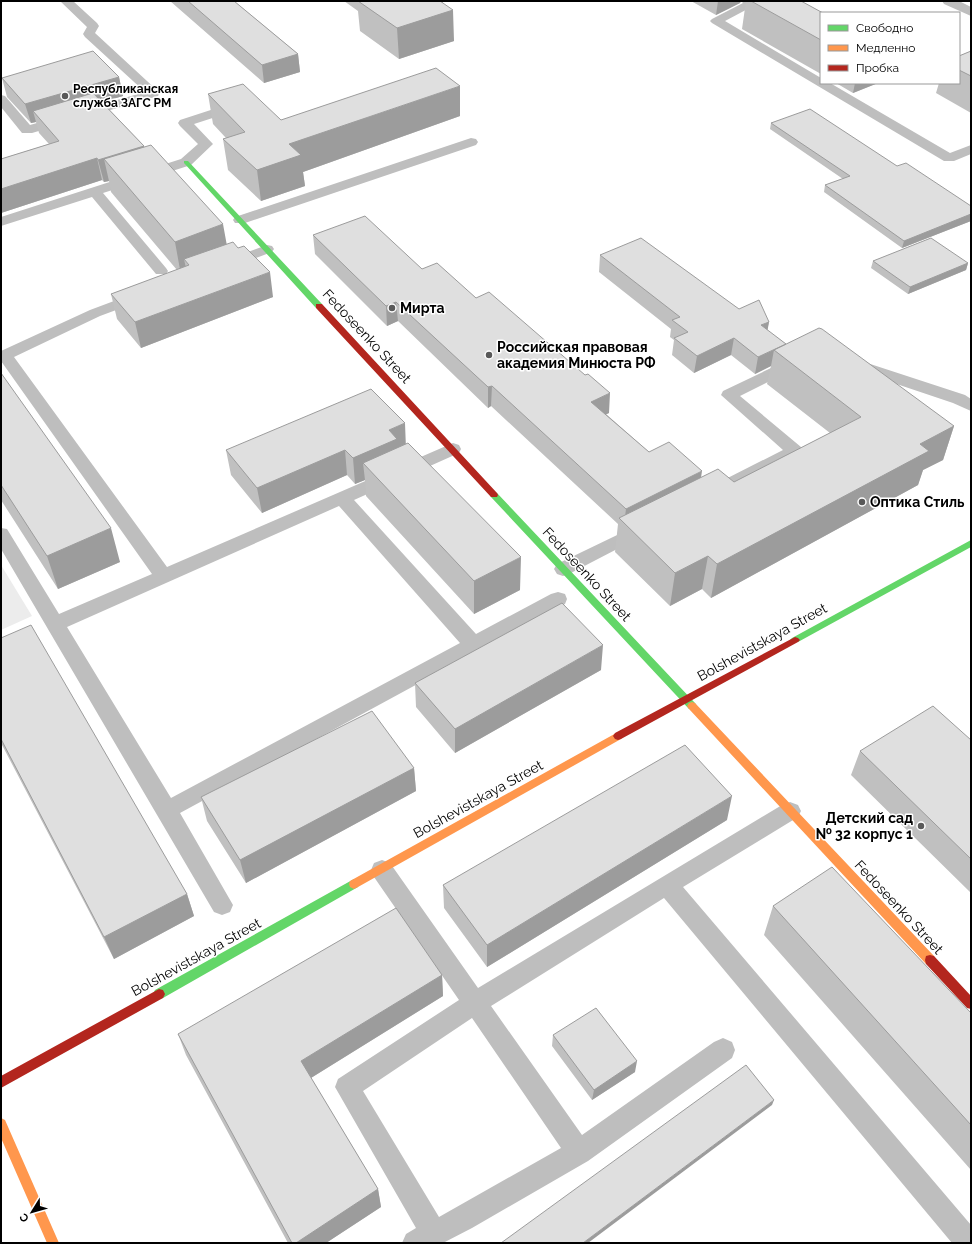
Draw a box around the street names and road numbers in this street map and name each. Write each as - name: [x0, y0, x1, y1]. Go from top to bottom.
- street label: Fedoseenko Street: [319, 286, 415, 386]
- street label: Fedoseenko Street: [539, 524, 635, 624]
- street label: Bolshevistskaya Street: [695, 600, 830, 684]
- street label: Bolshevistskaya Street: [411, 757, 546, 841]
- street label: Fedoseenko Street: [851, 857, 947, 957]
- street label: Bolshevistskaya Street: [129, 915, 264, 999]

